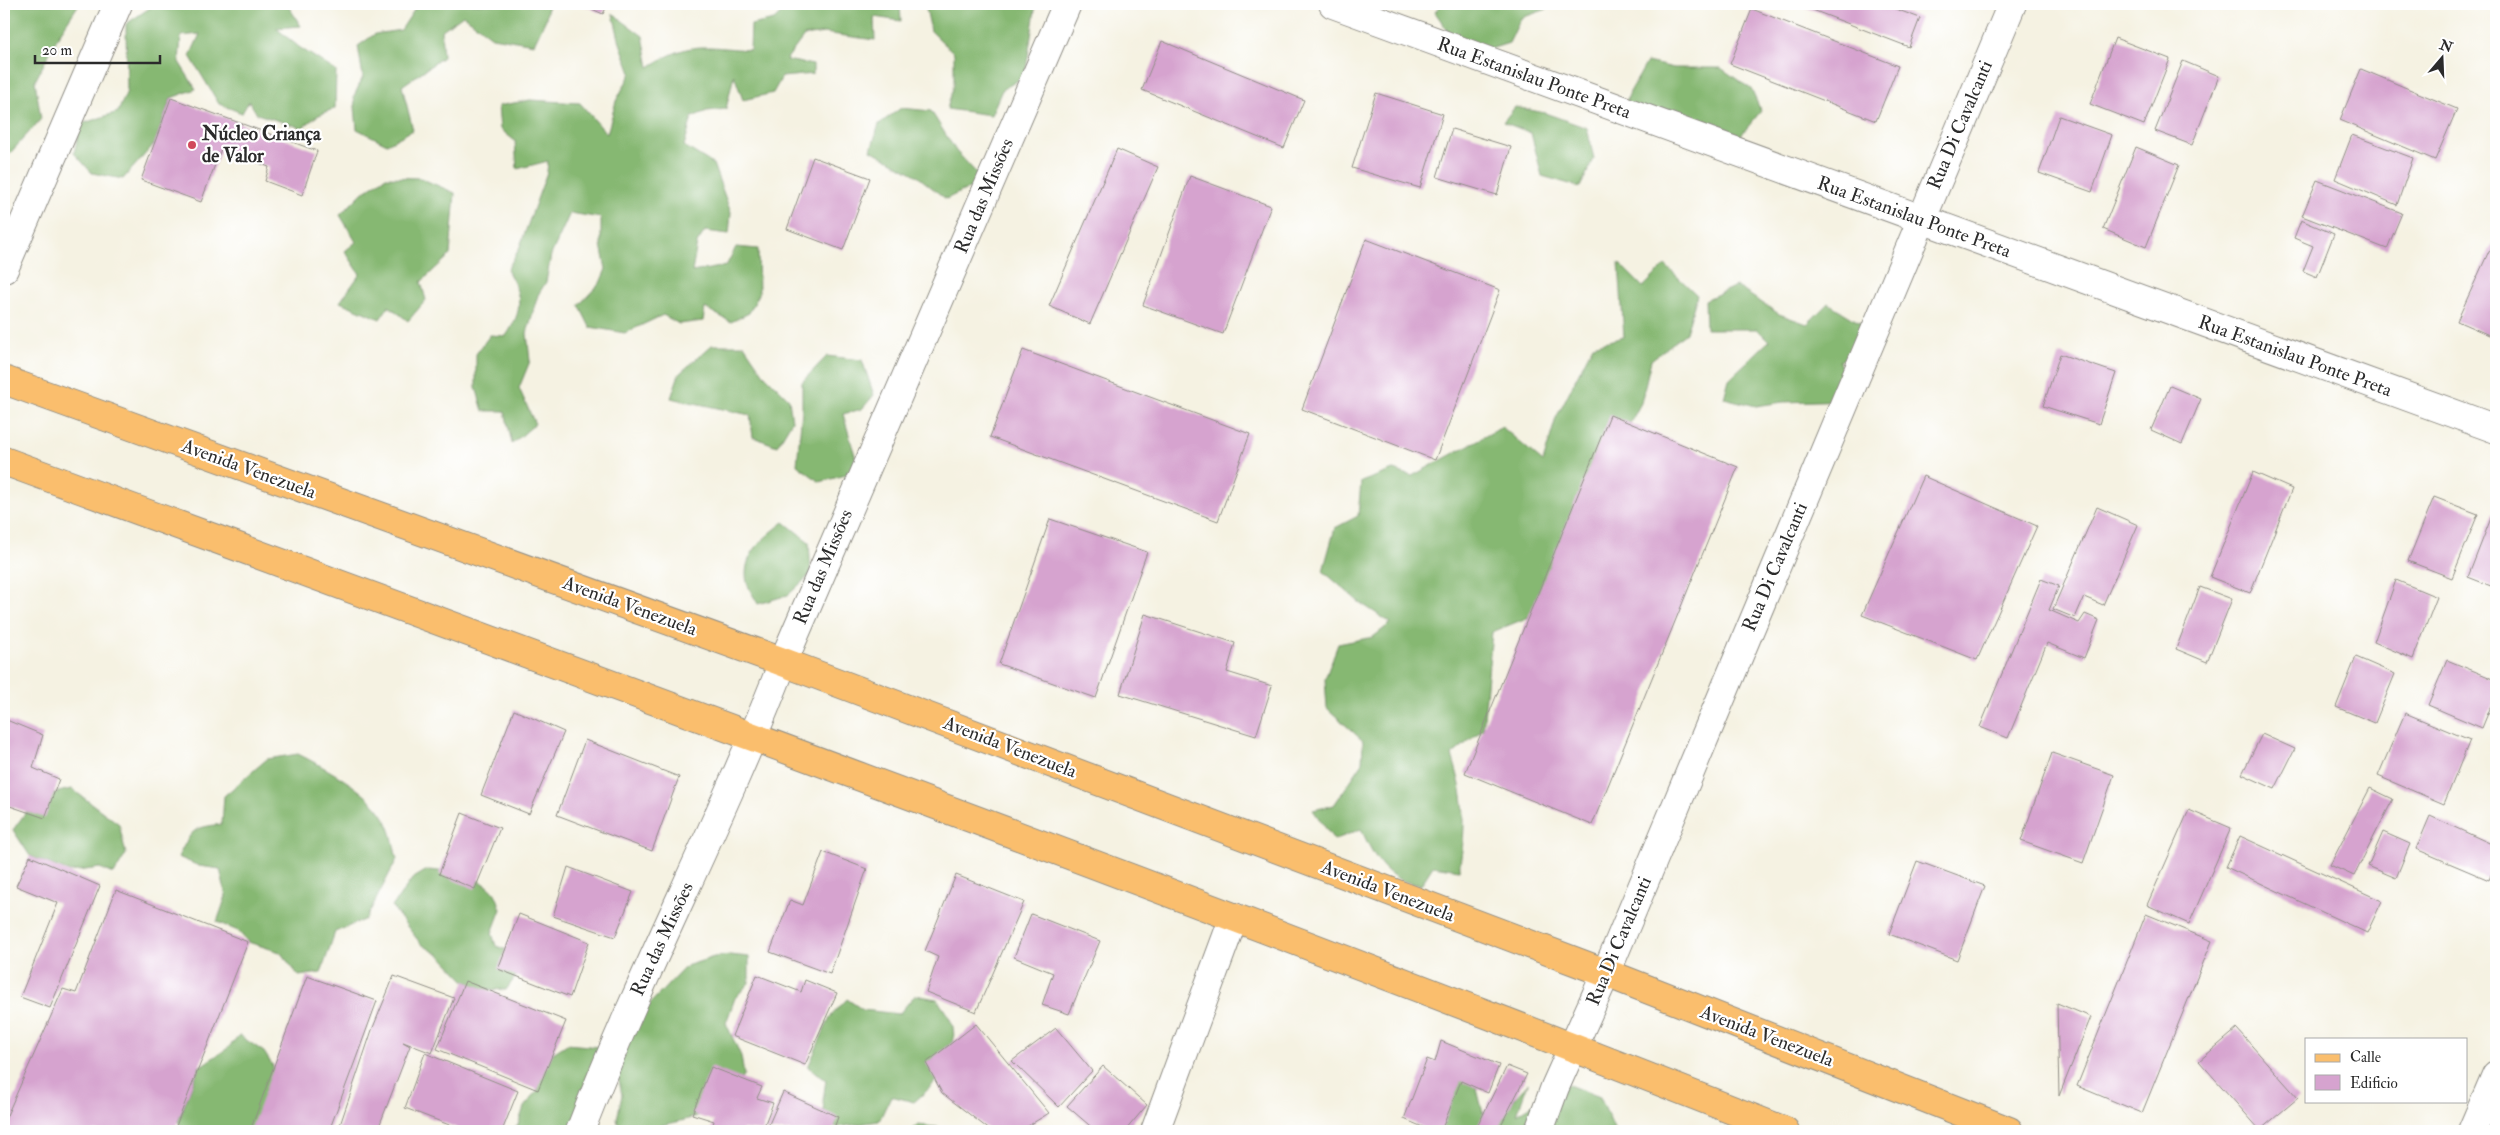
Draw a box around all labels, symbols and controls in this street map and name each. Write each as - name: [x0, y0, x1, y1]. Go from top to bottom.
- scale bar: [35, 32, 160, 64]
- street label: Rua Estanislau Ponte Preta: [1434, 32, 1634, 124]
- north arrow: [2418, 32, 2468, 82]
- text: N: [2436, 36, 2455, 56]
- text: 20 m: [42, 41, 72, 60]
- street label: Rua Di Cavalcanti: [1922, 57, 1998, 193]
- place label: Núcleo Criança de Valor: [201, 122, 322, 168]
- street label: Rua das Missões: [949, 135, 1019, 257]
- marker: Núcleo Criança de Valor: [186, 139, 198, 151]
- street label: Rua Estanislau Ponte Preta: [1814, 171, 2014, 263]
- street label: Rua Estanislau Ponte Preta: [2195, 310, 2395, 402]
- street label: Avenida Venezuela: [178, 433, 319, 504]
- street label: Rua Di Cavalcanti: [1737, 499, 1813, 635]
- street label: Rua das Missões: [788, 506, 858, 628]
- street label: Avenida Venezuela: [559, 570, 700, 641]
- street label: Avenida Venezuela: [939, 710, 1080, 783]
- street label: Avenida Venezuela: [1317, 854, 1458, 927]
- street label: Rua Di Cavalcanti: [1581, 873, 1657, 1009]
- street label: Rua das Missões: [625, 878, 699, 1000]
- street label: Avenida Venezuela: [1696, 999, 1837, 1072]
- legend: [2305, 1038, 2468, 1102]
- text: Calle: [2350, 1048, 2381, 1067]
- text: Edificio: [2350, 1074, 2398, 1093]

